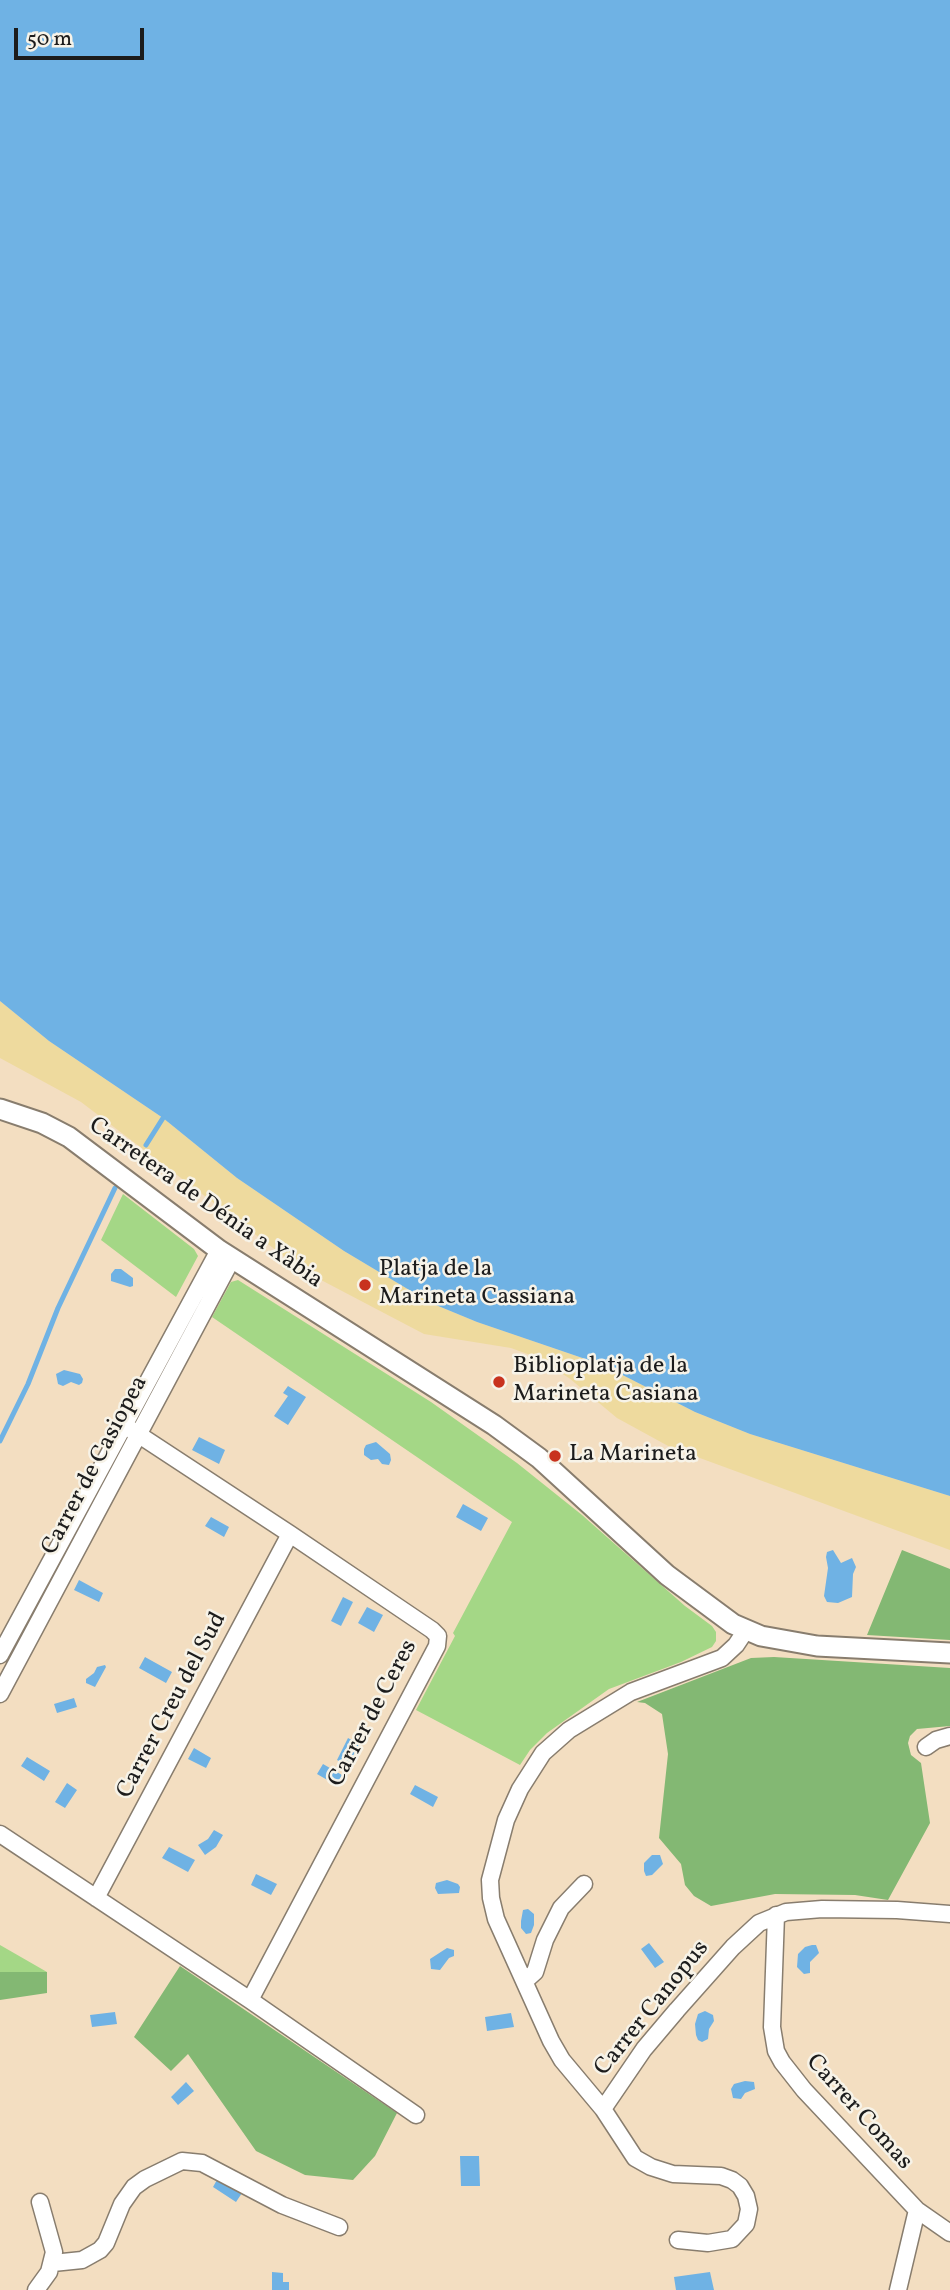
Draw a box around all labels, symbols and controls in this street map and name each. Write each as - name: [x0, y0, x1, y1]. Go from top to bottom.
- scale bar: [18, 14, 147, 58]
- text: 50 m: [27, 25, 72, 54]
- street label: Carretera de Dénia a Xàbia: [82, 1112, 328, 1296]
- place label: Platja de la Marineta Cassiana: [379, 1257, 575, 1313]
- marker: Platja de la Marineta Cassiana: [357, 1277, 373, 1293]
- place label: Biblioplatja de la Marineta Casiana: [513, 1354, 699, 1410]
- street label: Carrer de Casiopea: [37, 1372, 155, 1560]
- marker: Biblioplatja de la Marineta Casiana: [491, 1374, 507, 1390]
- place label: La Marineta: [569, 1442, 697, 1470]
- marker: La Marineta: [547, 1448, 563, 1464]
- street label: Carrer Creu del Sud: [112, 1608, 234, 1804]
- street label: Carrer de Ceres: [323, 1636, 425, 1792]
- street label: Carrer Canopus: [589, 1935, 717, 2083]
- street label: Carrer Comas: [798, 2049, 918, 2177]

